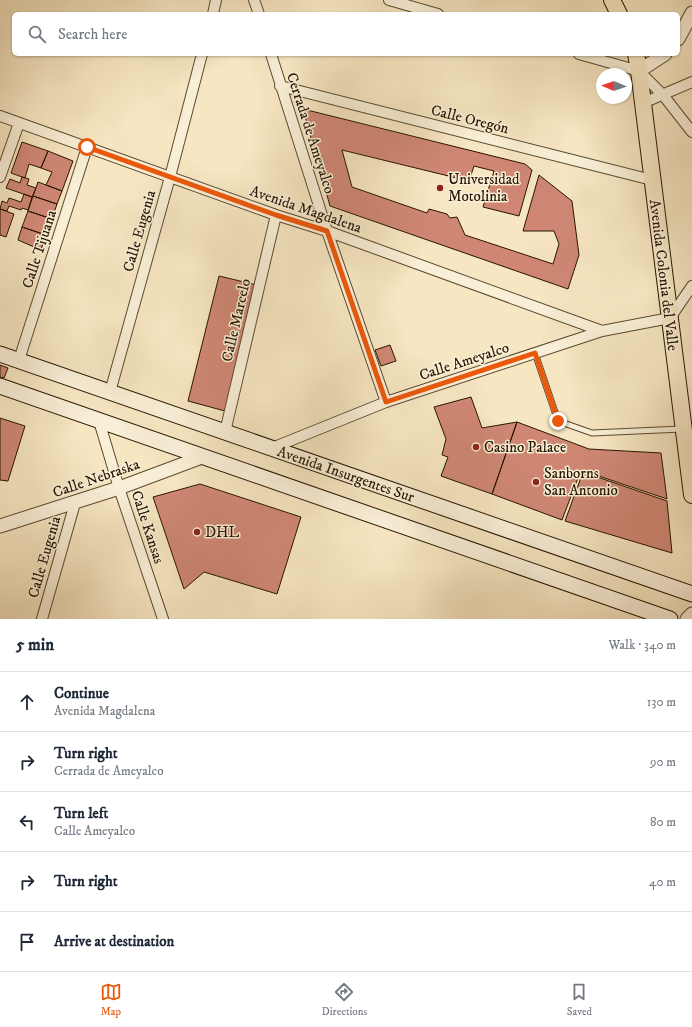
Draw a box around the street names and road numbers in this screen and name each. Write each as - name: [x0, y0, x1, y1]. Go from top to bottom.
- street label: Cerrada de Ameyalco: [282, 70, 339, 196]
- street label: Calle Oregón: [429, 101, 511, 138]
- street label: Avenida Magdalena: [247, 181, 365, 238]
- street label: Calle Eugenia: [119, 187, 160, 274]
- street label: Avenida Colonia del Valle: [645, 198, 682, 352]
- street label: Calle Tijuana: [18, 207, 61, 291]
- street label: Calle Marcelo: [218, 277, 255, 364]
- street label: Calle Ameyalco: [417, 338, 512, 385]
- street label: Avenida Insurgentes Sur: [275, 442, 417, 507]
- street label: Calle Nebraska: [50, 455, 143, 502]
- street label: Calle Kansas: [127, 488, 168, 566]
- street label: Calle Eugenia: [24, 513, 65, 600]

